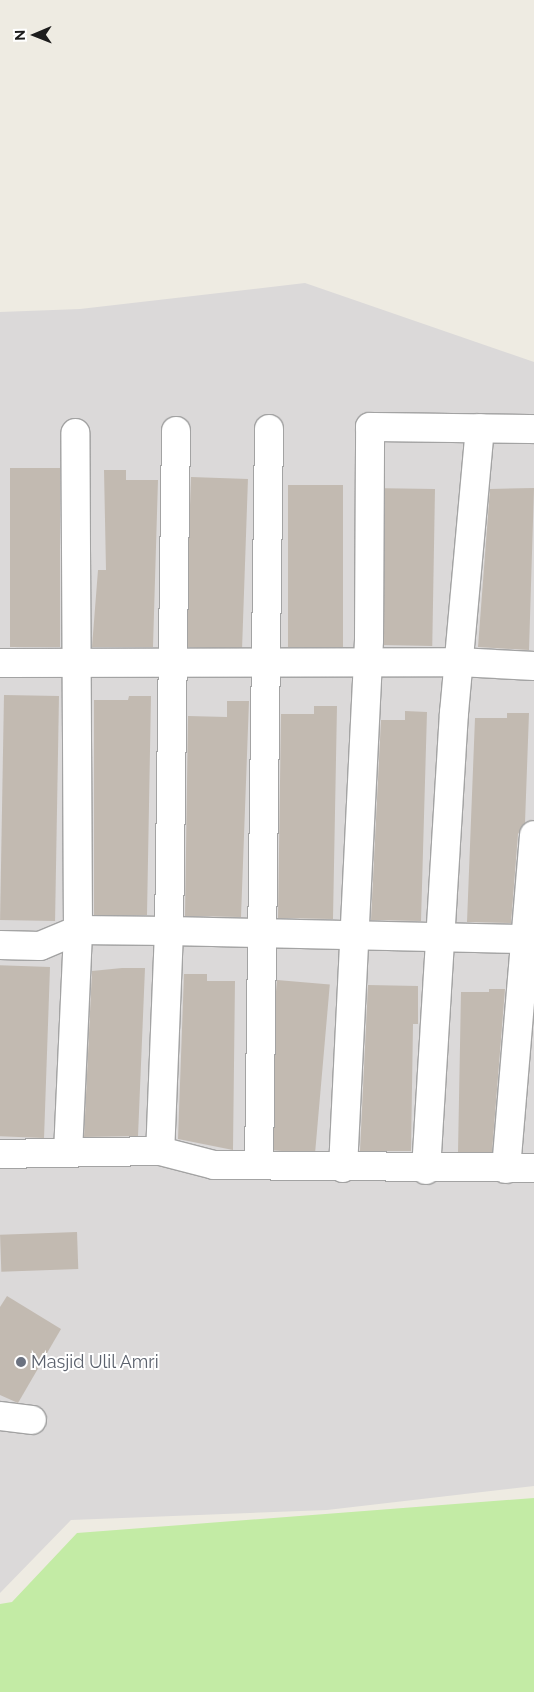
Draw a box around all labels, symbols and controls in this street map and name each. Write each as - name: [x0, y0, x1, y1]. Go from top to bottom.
- north arrow: [10, 10, 60, 60]
- text: N: [12, 30, 28, 41]
- place label: Masjid Ulil Amri: [31, 1351, 160, 1373]
- marker: Masjid Ulil Amri: [15, 1356, 27, 1368]

